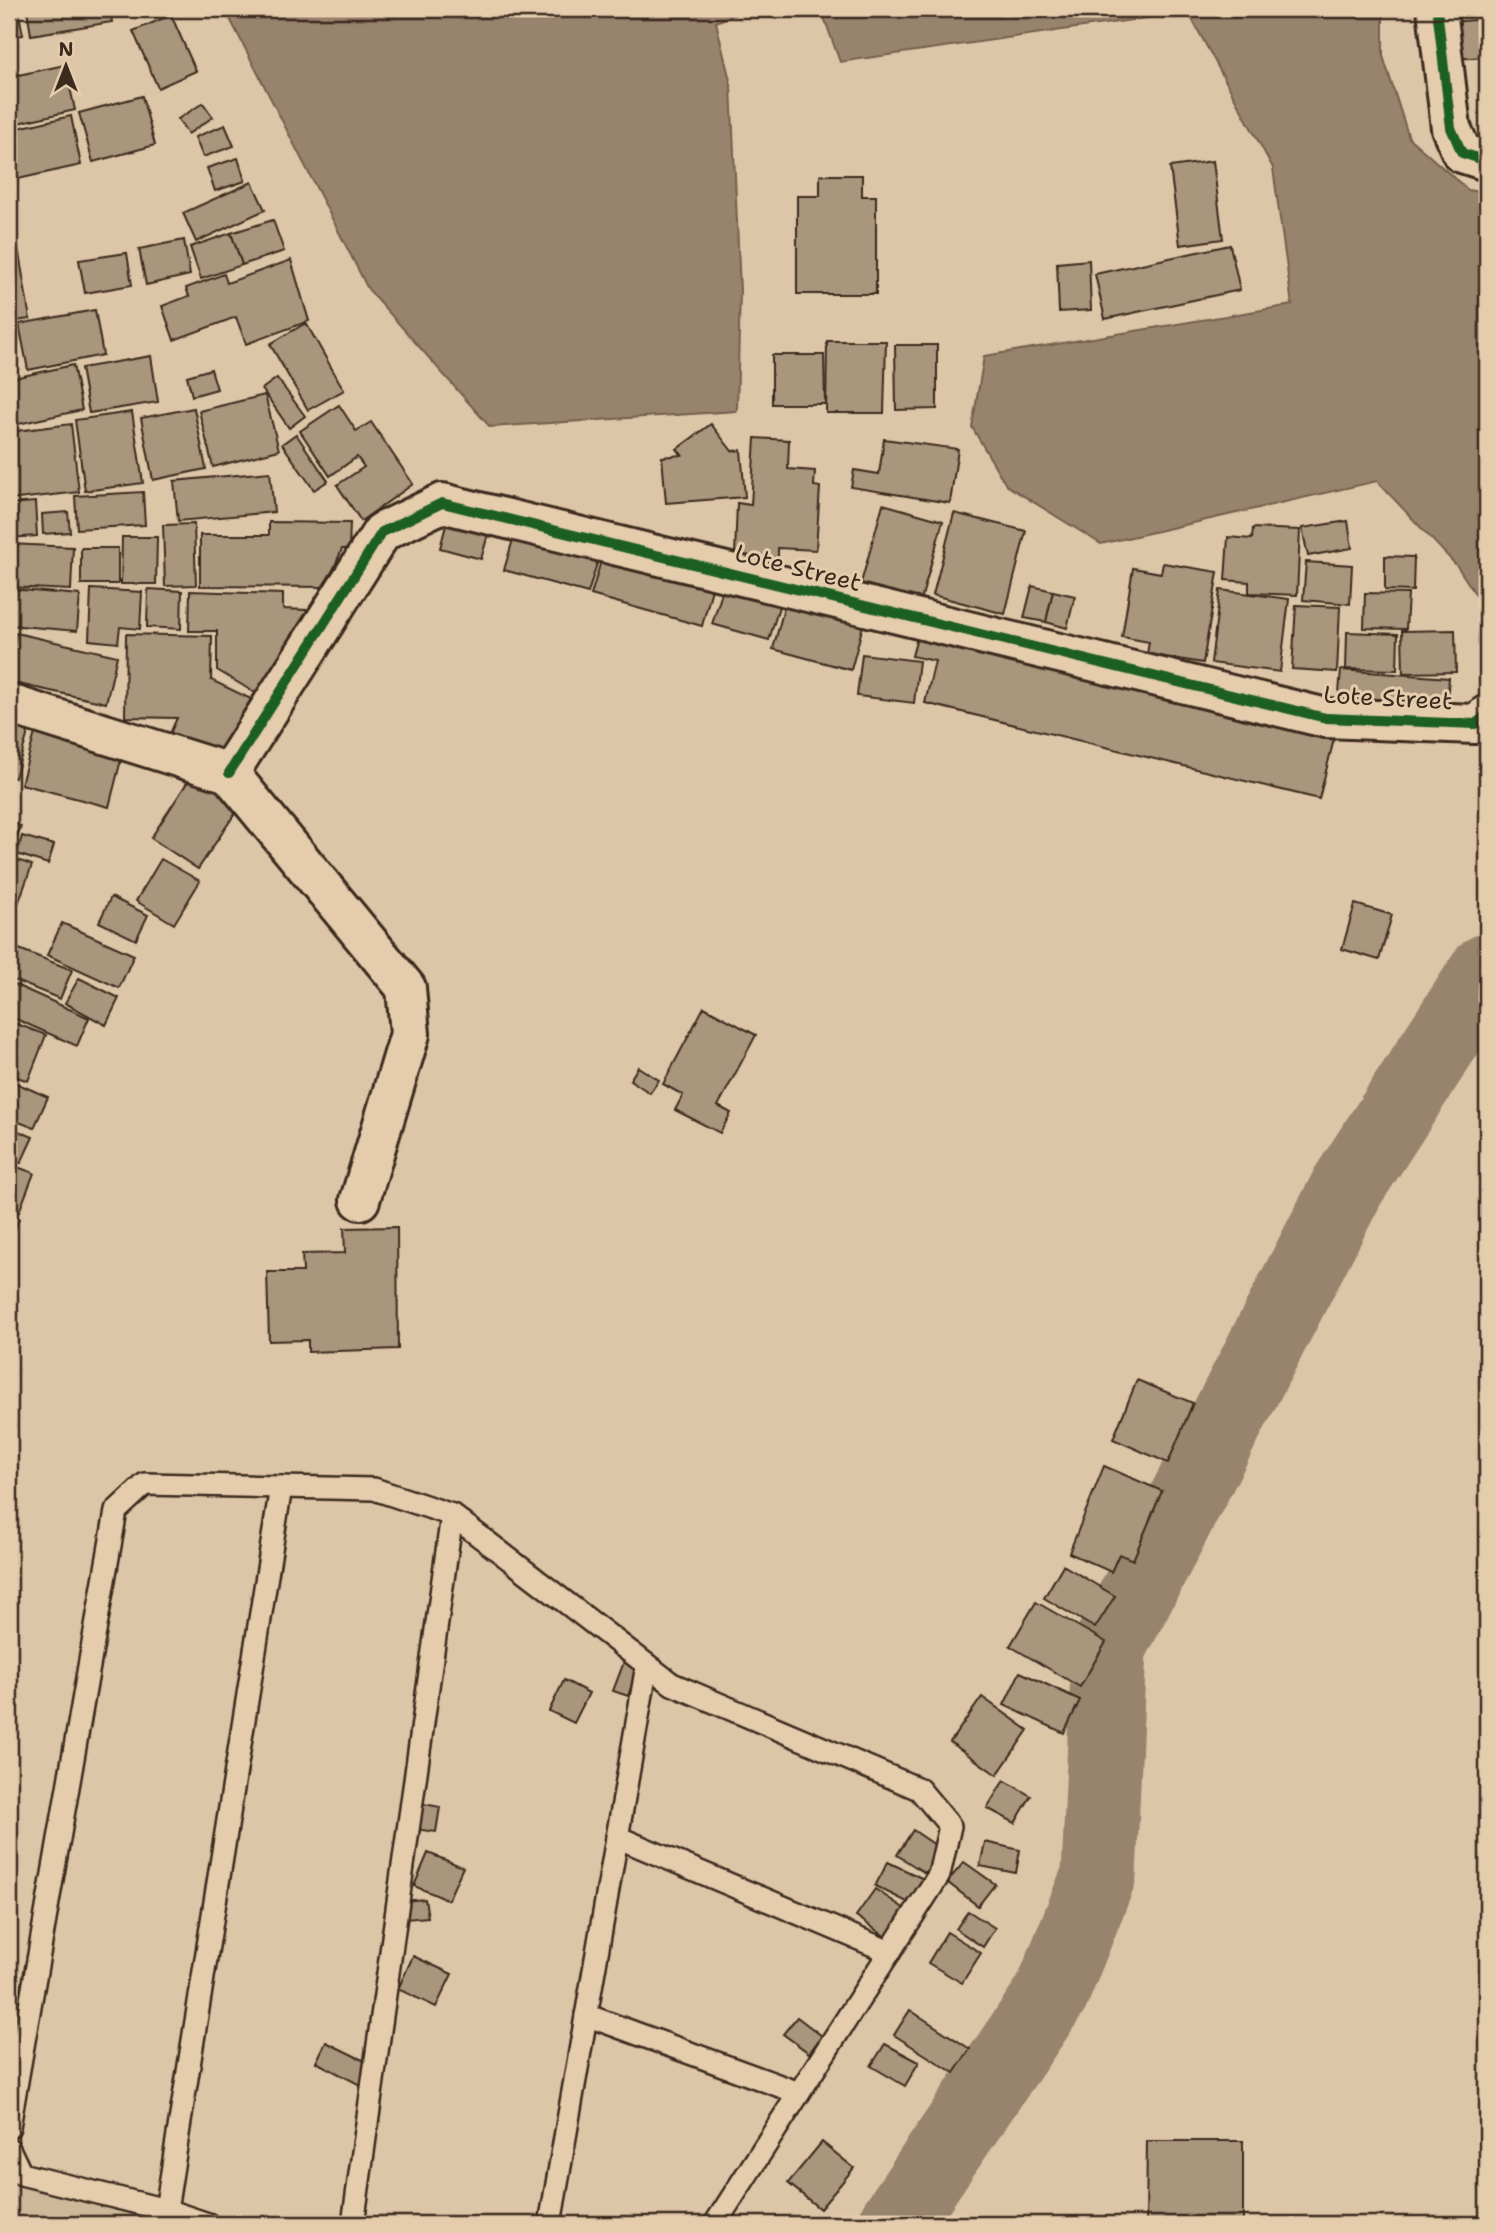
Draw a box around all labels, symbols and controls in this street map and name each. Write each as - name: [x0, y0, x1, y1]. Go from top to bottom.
- north arrow: [32, 32, 102, 102]
- text: N: [58, 37, 74, 62]
- street label: Lote Street: [731, 537, 865, 599]
- street label: Lote Street: [1323, 679, 1453, 717]

